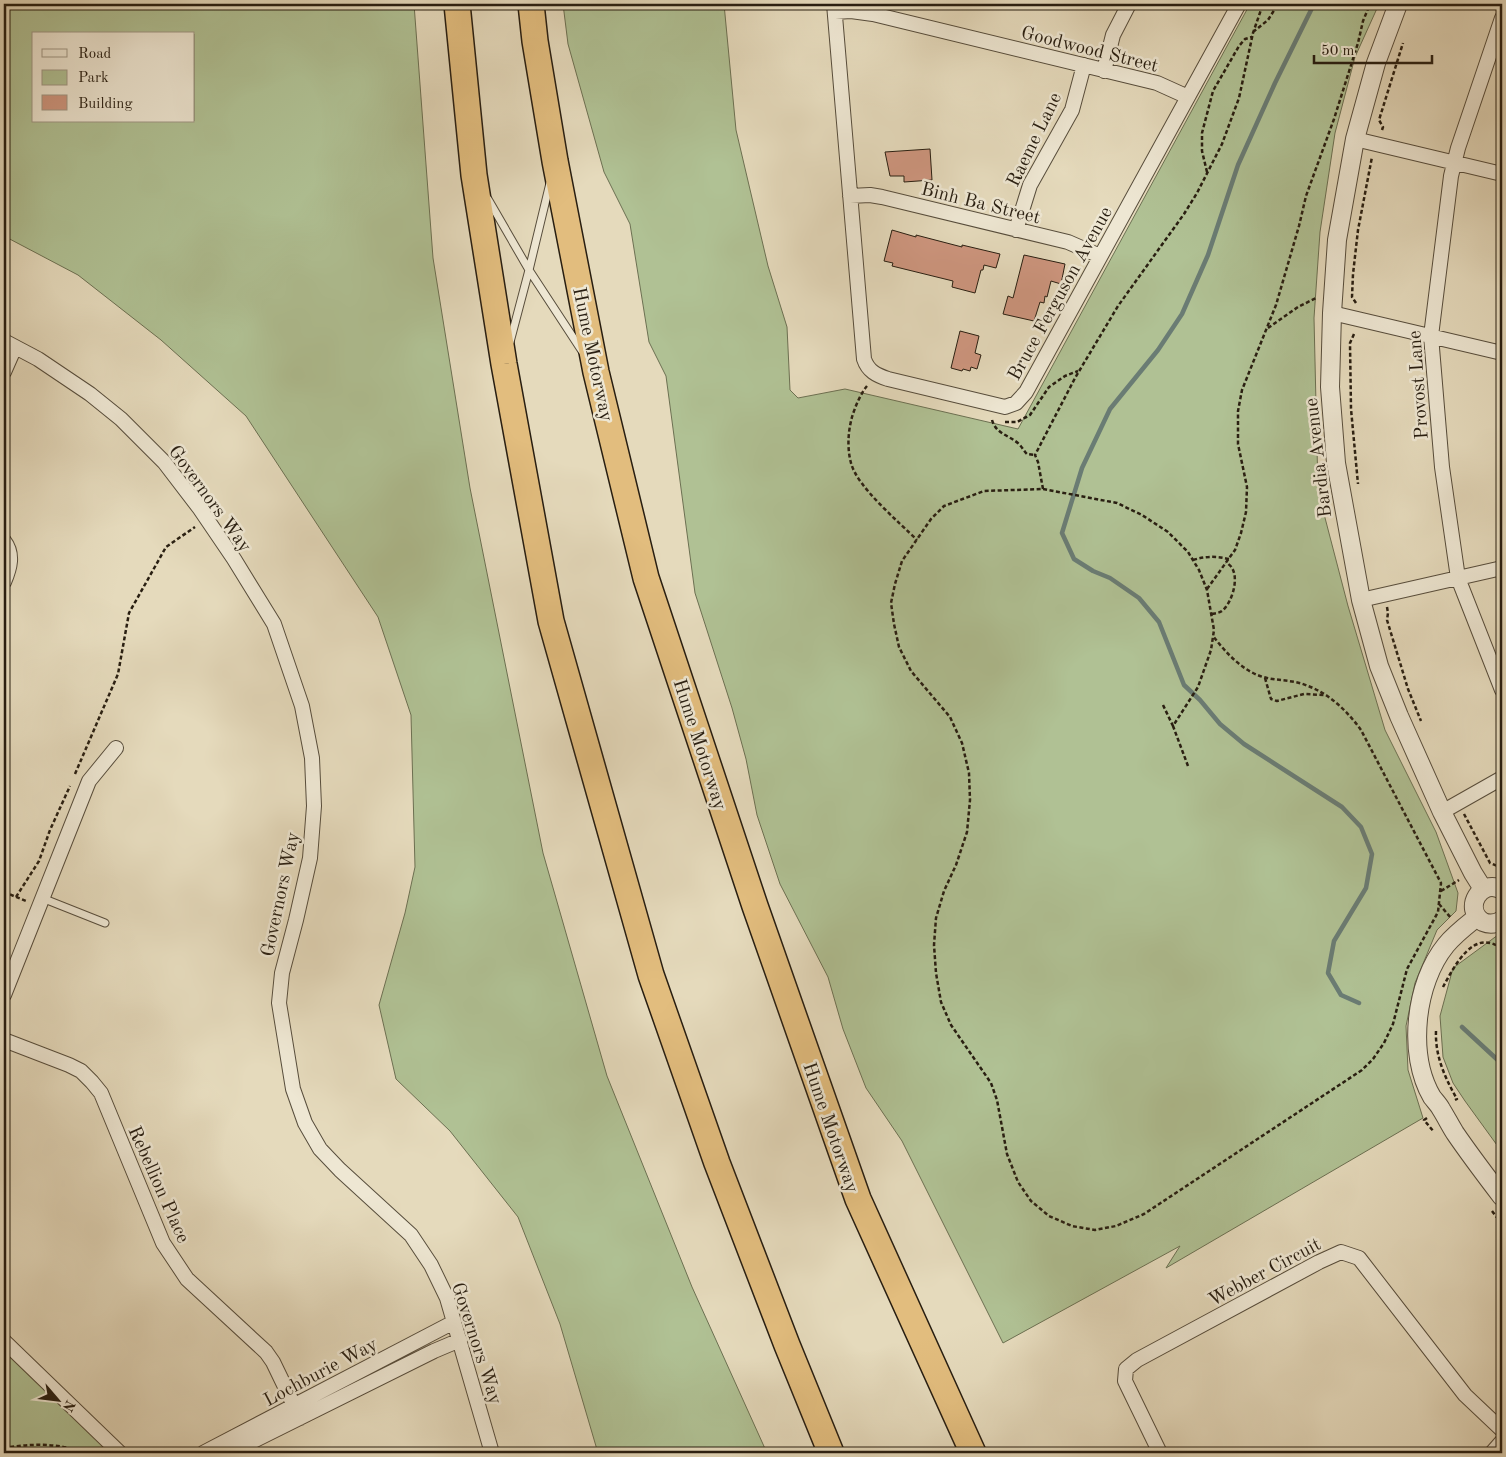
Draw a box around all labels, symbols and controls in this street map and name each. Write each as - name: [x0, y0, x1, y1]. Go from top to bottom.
- street label: Goodwood Street: [1019, 24, 1160, 77]
- legend: [32, 32, 195, 122]
- scale bar: [1314, 32, 1431, 64]
- text: 50 m: [1321, 44, 1355, 59]
- text: Road: [78, 47, 112, 62]
- text: Park: [78, 71, 109, 86]
- street label: Raeme Lane: [1004, 90, 1066, 190]
- text: Building: [78, 97, 133, 112]
- street label: Binh Ba Street: [919, 180, 1042, 228]
- street label: Bruce Ferguson Avenue: [1006, 204, 1117, 384]
- street label: Hume Motorway: [568, 286, 615, 423]
- street label: Provost Lane: [1406, 330, 1433, 440]
- street label: Bardia Avenue: [1303, 397, 1336, 519]
- street label: Governors Way: [164, 443, 254, 556]
- street label: Hume Motorway: [668, 677, 729, 813]
- street label: Governors Way: [259, 830, 304, 959]
- street label: Hume Motorway: [798, 1060, 861, 1196]
- street label: Rebellion Place: [123, 1124, 192, 1246]
- street label: Webber Circuit: [1206, 1236, 1325, 1311]
- street label: Governors Way: [447, 1280, 504, 1407]
- street label: Lochburie Way: [261, 1335, 381, 1411]
- north arrow: [32, 1374, 82, 1424]
- text: N: [60, 1398, 77, 1414]

